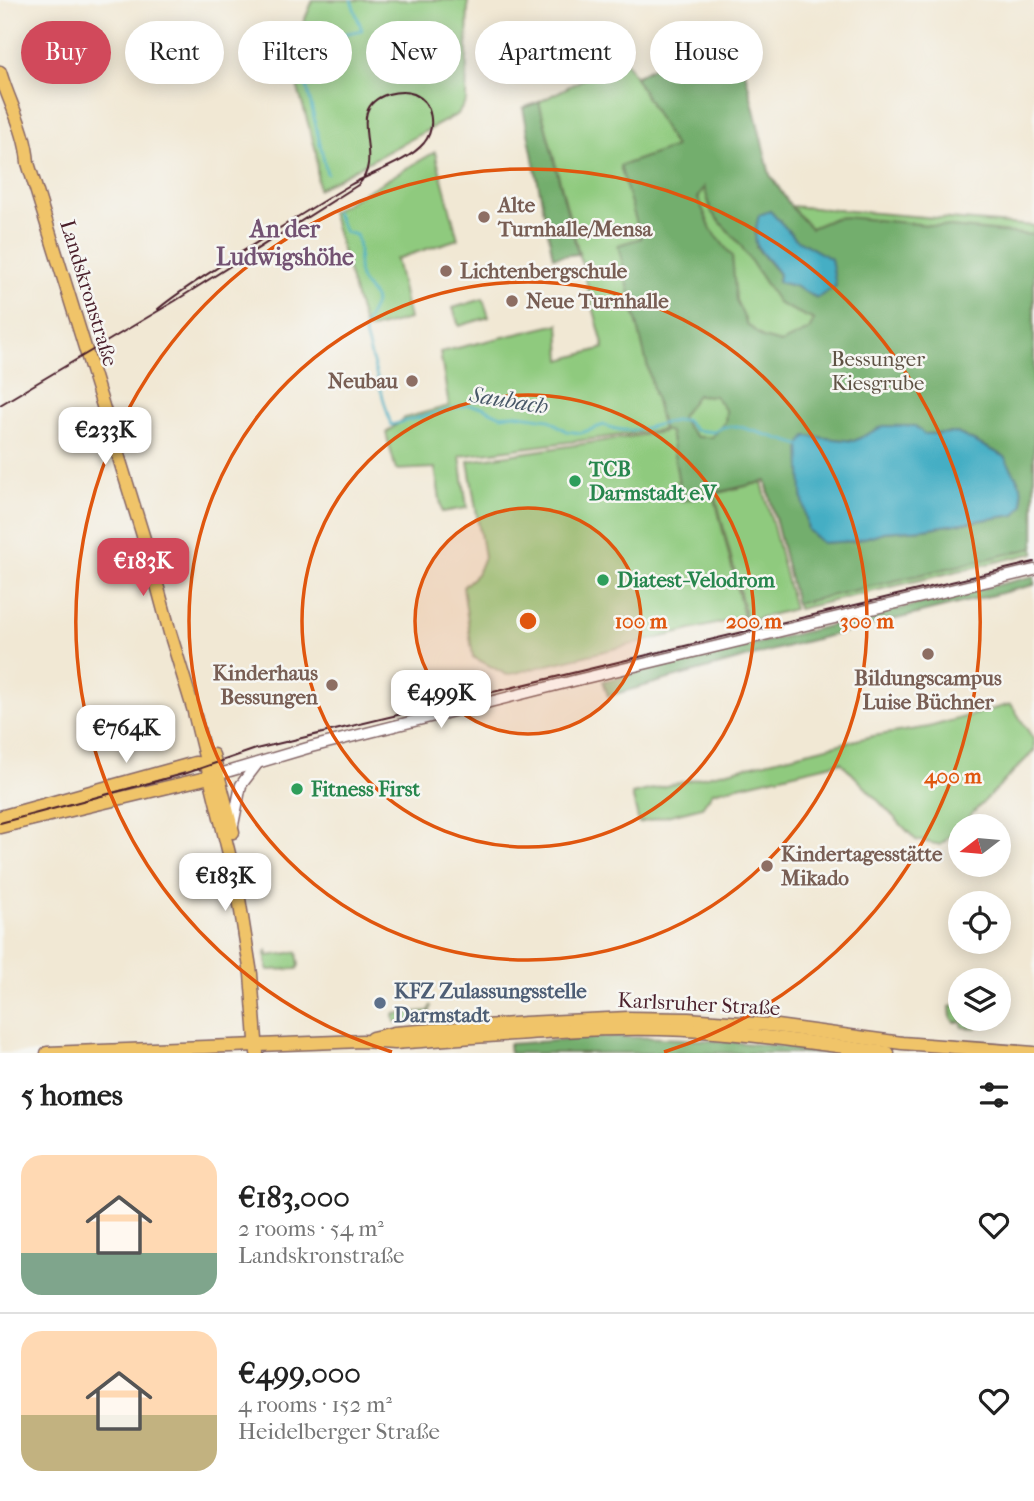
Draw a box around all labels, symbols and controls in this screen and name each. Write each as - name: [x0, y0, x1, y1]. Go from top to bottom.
- chip: Buy: [21, 21, 111, 84]
- chip: Rent: [125, 21, 224, 84]
- chip: Filters: [238, 21, 352, 84]
- chip: New: [366, 21, 461, 84]
- chip: Apartment: [475, 21, 636, 84]
- chip: House: [650, 21, 763, 84]
- place label: Alte Turnhalle/Mensa: [496, 193, 653, 241]
- marker: Alte Turnhalle/Mensa: [476, 209, 492, 225]
- district label: An der Ludwigshöhe: [216, 215, 354, 271]
- street label: Landskronstraße: [55, 217, 123, 369]
- place label: Lichtenbergschule: [460, 259, 628, 283]
- marker: Lichtenbergschule: [438, 263, 454, 279]
- place label: Neue Turnhalle: [526, 289, 669, 313]
- marker: Neue Turnhalle: [504, 293, 520, 309]
- park label: Bessunger Kiesgrube: [831, 347, 925, 395]
- place label: Neubau: [328, 369, 398, 393]
- marker: Neubau: [404, 373, 420, 389]
- water label: Saubach: [467, 381, 550, 420]
- pin: €233K: [56, 407, 154, 467]
- text: €233K: [74, 416, 136, 443]
- place label: TCB Darmstadt e.V: [588, 457, 718, 505]
- marker: TCB Darmstadt e.V: [567, 473, 583, 489]
- pin: €183K: [94, 538, 192, 598]
- text: €183K: [113, 547, 173, 574]
- place label: Diatest-Velodrom: [617, 568, 775, 592]
- marker: Diatest-Velodrom: [595, 572, 611, 588]
- centre of rings: [516, 609, 540, 633]
- text: 100 m: [615, 609, 668, 633]
- text: 200 m: [726, 609, 783, 633]
- text: 300 m: [840, 609, 894, 633]
- marker: Bildungscampus Luise Büchner: [920, 646, 936, 662]
- place label: Kinderhaus Bessungen: [213, 661, 319, 709]
- place label: Bildungscampus Luise Büchner: [854, 666, 1002, 714]
- pin: €499K: [392, 670, 490, 730]
- marker: Kinderhaus Bessungen: [324, 677, 340, 693]
- text: €499K: [407, 679, 475, 706]
- pin: €764K: [77, 706, 175, 765]
- text: €764K: [92, 714, 160, 741]
- text: 400 m: [923, 764, 982, 789]
- place label: Fitness First: [310, 777, 420, 801]
- marker: Fitness First: [289, 781, 305, 797]
- north arrow: [948, 814, 1012, 877]
- map controls: [948, 814, 1011, 1031]
- place label: Kindertagesstätte Mikado: [780, 842, 943, 890]
- pin: €183K: [176, 853, 274, 913]
- marker: Kindertagesstätte Mikado: [759, 858, 775, 874]
- text: €183K: [195, 862, 255, 889]
- button: locate: [948, 891, 1011, 954]
- button: layers: [948, 968, 1011, 1031]
- place label: KFZ Zulassungsstelle Darmstadt: [394, 979, 587, 1027]
- street label: Karlsruher Straße: [617, 988, 781, 1020]
- marker: KFZ Zulassungsstelle Darmstadt: [372, 995, 388, 1011]
- icon: filters: [975, 1076, 1013, 1114]
- text: 5 homes: [21, 1078, 123, 1113]
- text: €183,000: [238, 1180, 350, 1215]
- icon: home: [77, 1183, 161, 1267]
- icon: heart: [975, 1206, 1013, 1244]
- text: 2 rooms · 54 m²: [238, 1215, 384, 1242]
- text: Landskronstraße: [238, 1242, 404, 1269]
- text: €499,000: [238, 1356, 361, 1391]
- icon: home: [77, 1359, 161, 1443]
- icon: heart: [975, 1382, 1013, 1420]
- text: 4 rooms · 152 m²: [238, 1391, 392, 1418]
- text: Heidelberger Straße: [238, 1418, 440, 1445]

